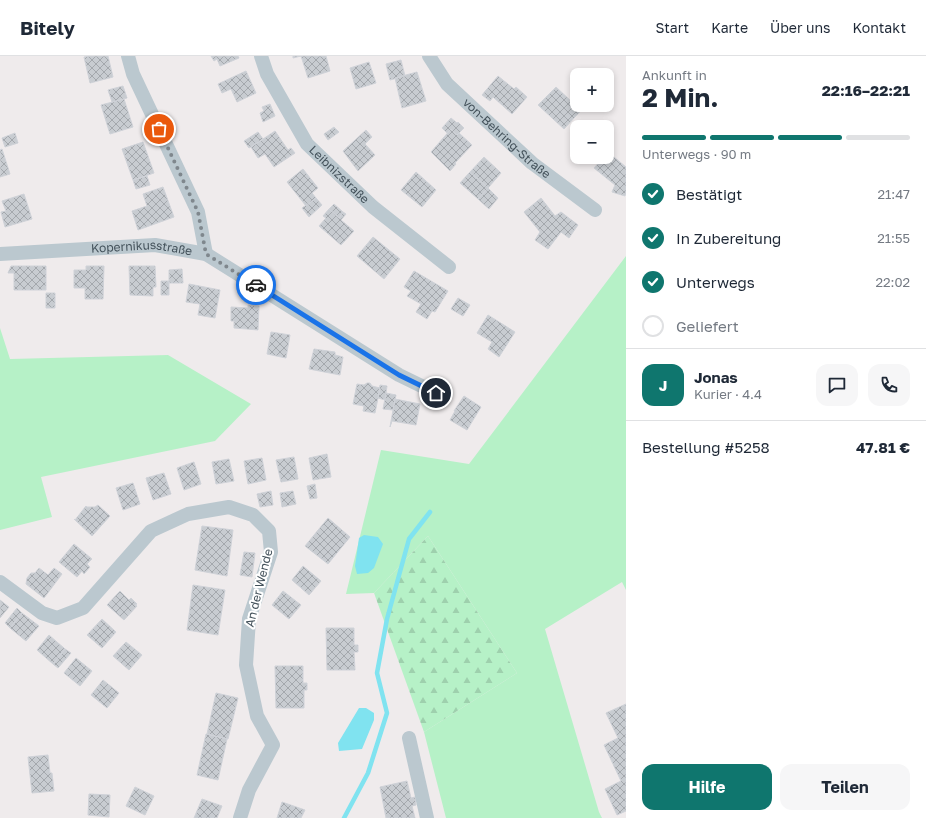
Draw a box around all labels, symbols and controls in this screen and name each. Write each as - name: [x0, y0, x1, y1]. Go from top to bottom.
- text: Bitely: [20, 16, 75, 39]
- text: Start: [656, 19, 689, 36]
- text: Karte: [711, 19, 748, 36]
- text: Über uns: [770, 19, 830, 36]
- text: Kontakt: [852, 19, 906, 36]
- text: Ankunft in: [642, 67, 707, 83]
- map controls: [570, 68, 614, 164]
- button: +: [570, 68, 614, 112]
- text: 22:16–22:21: [822, 81, 910, 99]
- text: 2 Min.: [642, 82, 719, 113]
- street label: von-Behring-Straße: [460, 95, 554, 181]
- pin: [142, 112, 176, 146]
- icon: bag: [148, 118, 170, 140]
- button: −: [570, 120, 614, 164]
- street label: Leibnizstraße: [306, 142, 373, 207]
- text: Unterwegs · 90 m: [642, 146, 751, 162]
- icon: check: [642, 183, 664, 205]
- text: Bestätigt: [676, 185, 742, 203]
- text: 21:47: [877, 186, 910, 202]
- icon: check: [642, 227, 664, 249]
- text: In Zubereitung: [676, 229, 781, 247]
- text: 21:55: [877, 230, 910, 246]
- street label: Kopernikusstraße: [90, 237, 193, 258]
- courier: [236, 265, 276, 305]
- icon: check: [642, 271, 664, 293]
- text: Unterwegs: [676, 273, 755, 291]
- icon: car: [245, 274, 267, 296]
- text: 22:02: [875, 274, 910, 290]
- text: Geliefert: [676, 317, 739, 335]
- button: chat: [816, 364, 858, 406]
- button: phone: [868, 364, 910, 406]
- text: Jonas: [694, 368, 738, 386]
- pin: [419, 376, 453, 410]
- text: J: [659, 376, 667, 394]
- icon: home: [425, 382, 447, 404]
- text: Kurier · 4.4: [694, 386, 762, 402]
- text: Bestellung #5258: [642, 438, 770, 456]
- text: 47.81 €: [856, 438, 910, 456]
- street label: An der Wende: [242, 547, 275, 629]
- button: Hilfe: [642, 764, 772, 810]
- button: Teilen: [780, 764, 910, 810]

